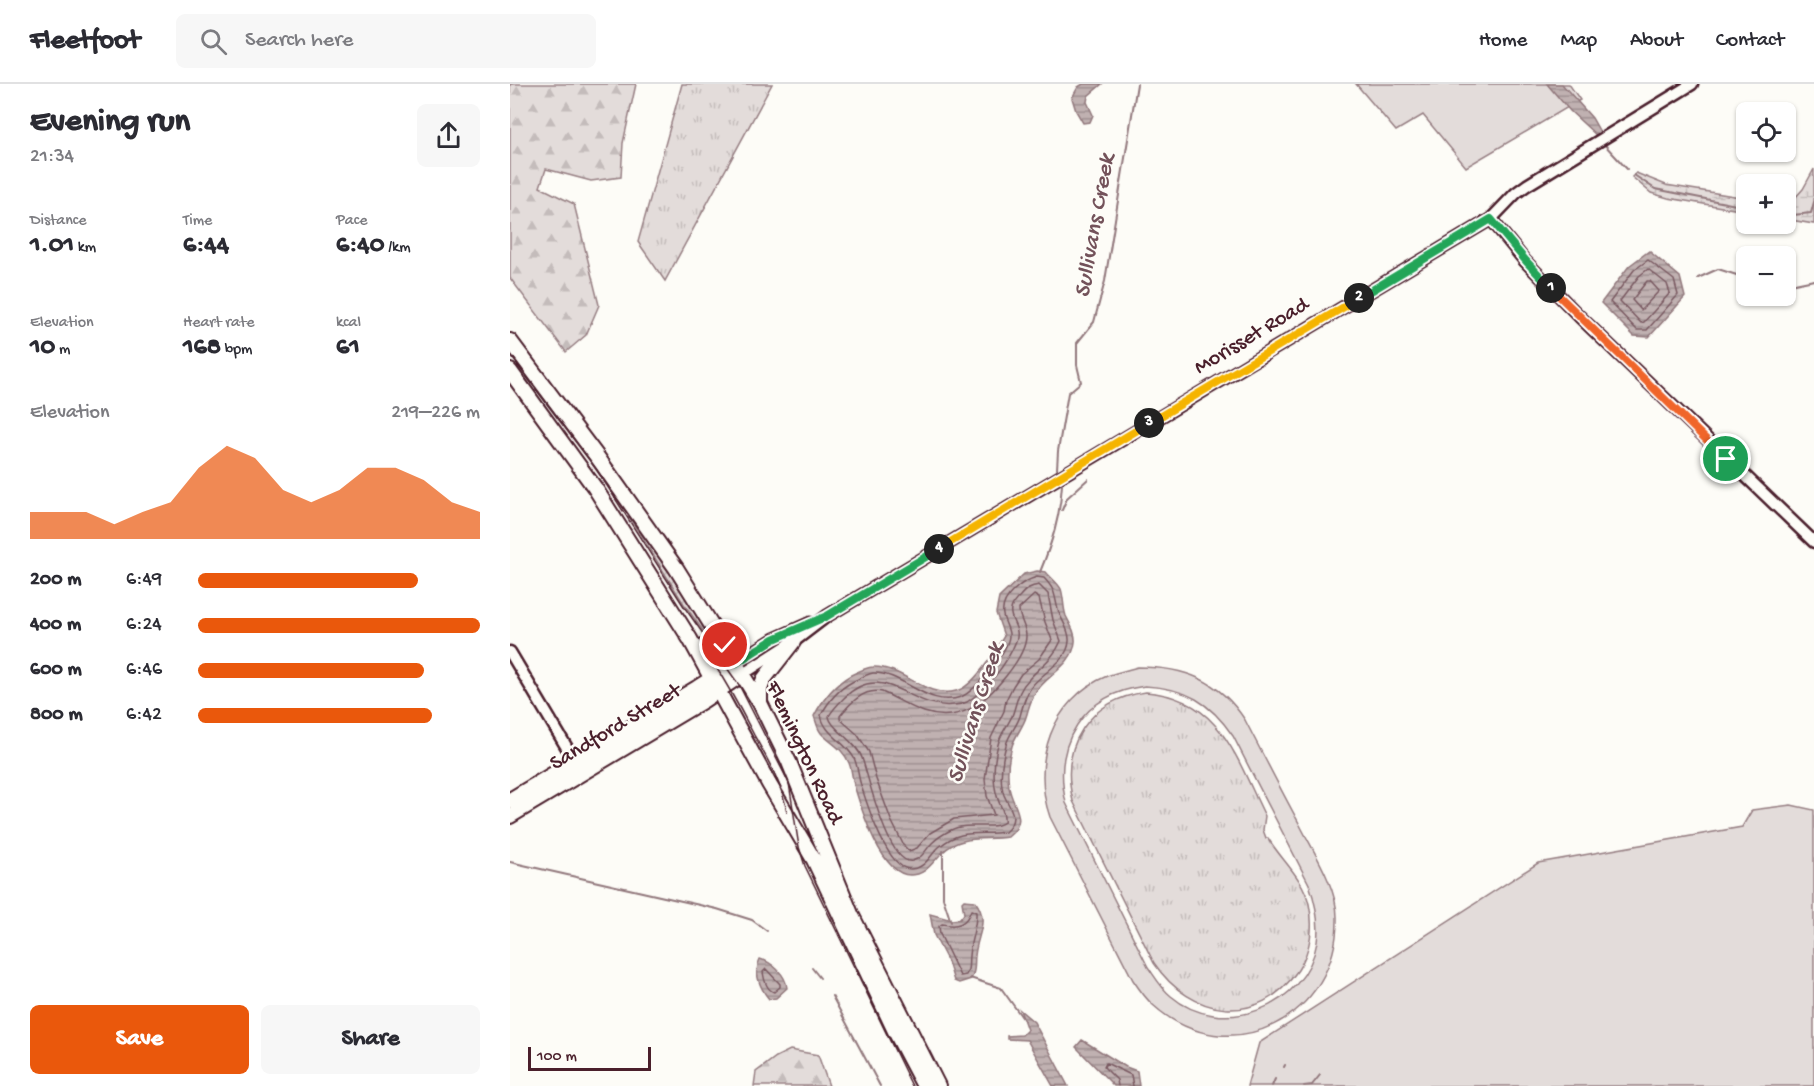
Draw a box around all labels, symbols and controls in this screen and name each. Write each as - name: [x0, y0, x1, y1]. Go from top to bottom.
- search box: [176, 14, 596, 68]
- text: Fleetfoot: [30, 25, 140, 58]
- icon: search: [197, 25, 230, 58]
- text: Search here: [245, 28, 353, 54]
- text: Home: [1479, 29, 1527, 54]
- text: Map: [1560, 29, 1597, 54]
- text: About: [1630, 29, 1683, 54]
- text: Contact: [1716, 29, 1784, 54]
- map controls: [1736, 102, 1796, 306]
- button: locate: [1736, 102, 1796, 162]
- text: Evening run: [30, 104, 190, 142]
- button: share: [417, 104, 480, 167]
- text: 21:34: [30, 146, 74, 169]
- water label: Sullivans Creek: [1069, 150, 1123, 300]
- button: +: [1736, 174, 1796, 234]
- text: Distance: [30, 212, 87, 231]
- text: Time: [183, 212, 212, 231]
- text: Pace: [336, 212, 367, 231]
- text: 1.01: [30, 231, 74, 262]
- text: 6:44: [183, 231, 229, 262]
- text: 6:40: [336, 231, 384, 262]
- text: km: [74, 239, 96, 258]
- text: /km: [384, 239, 411, 258]
- button: −: [1736, 246, 1796, 306]
- pin: 1: [1536, 273, 1566, 303]
- text: 1: [1548, 278, 1554, 297]
- pin: 2: [1344, 283, 1374, 313]
- text: 2: [1355, 288, 1363, 307]
- street label: Morisset Road: [1190, 292, 1316, 381]
- text: Elevation: [30, 314, 94, 333]
- text: Heart rate: [183, 314, 255, 333]
- text: kcal: [336, 314, 361, 333]
- text: 10: [30, 333, 55, 364]
- text: 168: [183, 333, 221, 364]
- text: 61: [336, 333, 360, 364]
- text: m: [55, 341, 70, 360]
- text: bpm: [221, 341, 252, 360]
- text: Elevation: [30, 402, 110, 425]
- text: 219–226 m: [391, 402, 480, 425]
- pin: 3: [1134, 408, 1164, 438]
- text: 3: [1145, 413, 1153, 432]
- pin: [1700, 433, 1751, 484]
- icon: arrive: [1709, 442, 1742, 475]
- pin: 4: [924, 534, 954, 564]
- text: 4: [935, 539, 943, 558]
- text: 200 m: [30, 569, 81, 592]
- text: 6:49: [126, 569, 162, 592]
- text: 400 m: [30, 614, 81, 637]
- text: 6:24: [126, 614, 162, 637]
- pin: [699, 619, 750, 670]
- icon: check: [708, 628, 741, 661]
- water label: Sullivans Creek: [942, 637, 1013, 787]
- text: 600 m: [30, 659, 82, 682]
- text: 6:46: [126, 659, 162, 682]
- street label: Flemington Road: [758, 676, 848, 831]
- street label: Sandford Street: [546, 678, 688, 777]
- text: 800 m: [30, 704, 83, 727]
- text: 6:42: [126, 704, 162, 727]
- button: Save: [30, 1005, 249, 1074]
- button: Share: [261, 1005, 480, 1074]
- scale bar: [528, 1044, 651, 1072]
- text: 100 m: [537, 1048, 577, 1067]

